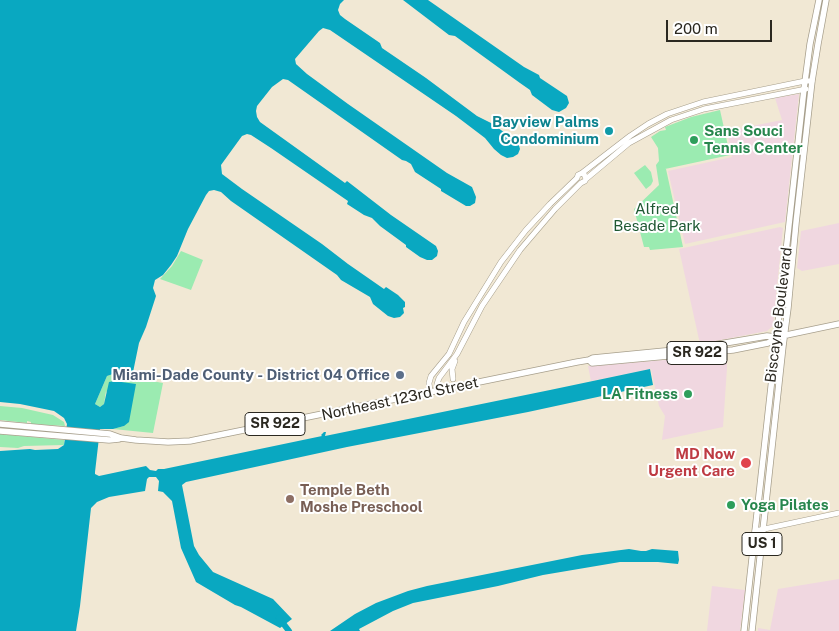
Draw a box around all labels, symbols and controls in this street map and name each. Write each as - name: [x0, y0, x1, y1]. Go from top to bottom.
- scale bar: [669, 10, 775, 42]
- text: 200 m: [674, 20, 718, 37]
- place label: Bayview Palms Condominium: [492, 113, 599, 148]
- place label: Sans Souci Tennis Center: [704, 122, 803, 157]
- marker: Bayview Palms Condominium: [603, 125, 615, 137]
- marker: Sans Souci Tennis Center: [688, 134, 700, 146]
- park label: Alfred Besade Park: [613, 200, 701, 235]
- street label: Biscayne Boulevard: [762, 246, 796, 384]
- road number: SR 922: [667, 342, 727, 364]
- place label: Miami-Dade County - District 04 Office: [112, 366, 390, 384]
- marker: Miami-Dade County - District 04 Office: [394, 369, 406, 381]
- street label: Northeast 123rd Street: [320, 374, 480, 424]
- place label: LA Fitness: [602, 385, 678, 403]
- marker: LA Fitness: [682, 388, 694, 400]
- road number: SR 922: [245, 412, 305, 436]
- place label: MD Now Urgent Care: [648, 445, 735, 480]
- marker: MD Now Urgent Care: [739, 456, 753, 470]
- place label: Temple Beth Moshe Preschool: [300, 481, 423, 516]
- marker: Temple Beth Moshe Preschool: [284, 493, 296, 505]
- place label: Yoga Pilates: [741, 496, 829, 514]
- marker: Yoga Pilates: [725, 499, 737, 511]
- road number: US 1: [742, 532, 782, 556]

